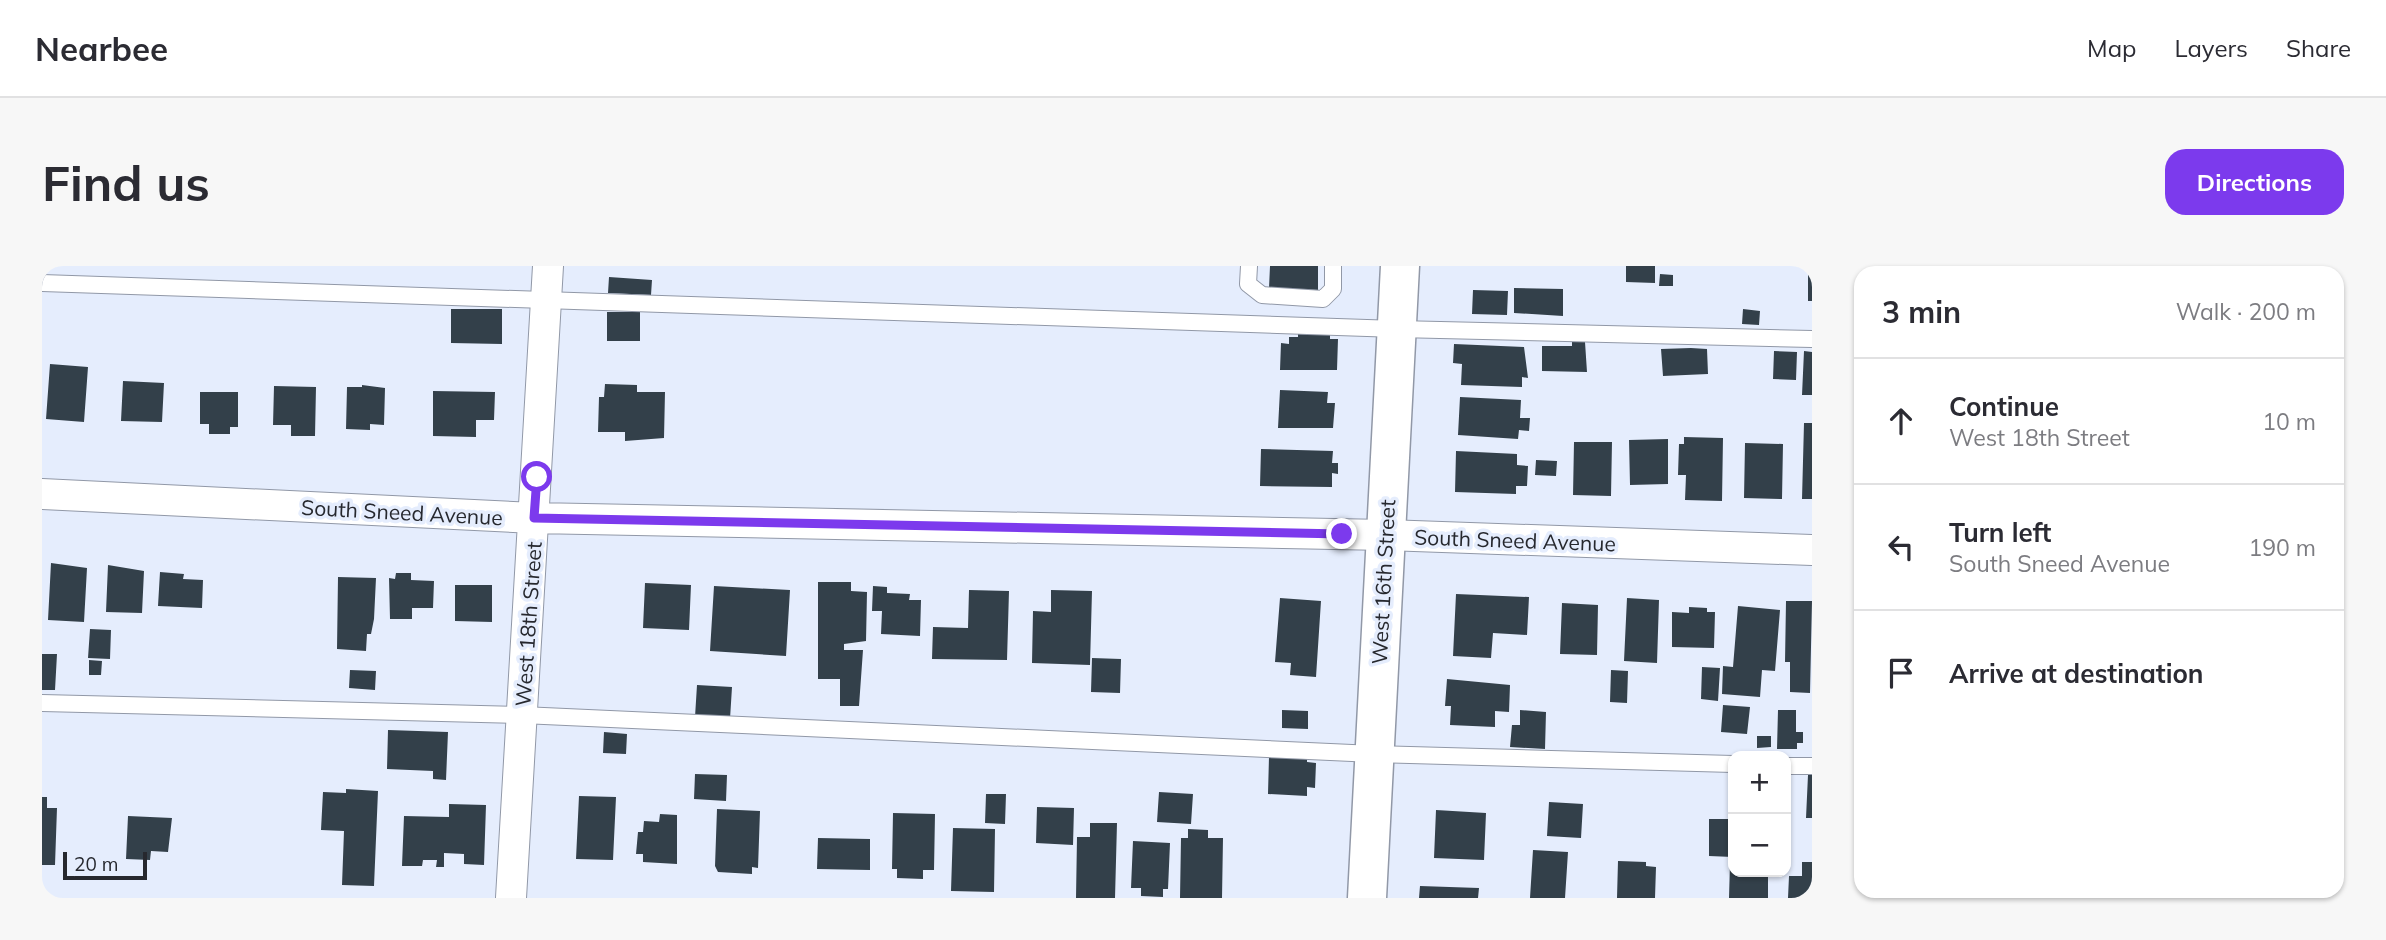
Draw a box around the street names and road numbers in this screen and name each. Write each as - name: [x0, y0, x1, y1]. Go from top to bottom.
- street label: South Sneed Avenue: [301, 494, 503, 530]
- street label: West 16th Street: [1366, 499, 1400, 665]
- street label: South Sneed Avenue: [1414, 523, 1616, 557]
- street label: West 18th Street: [509, 541, 547, 707]

